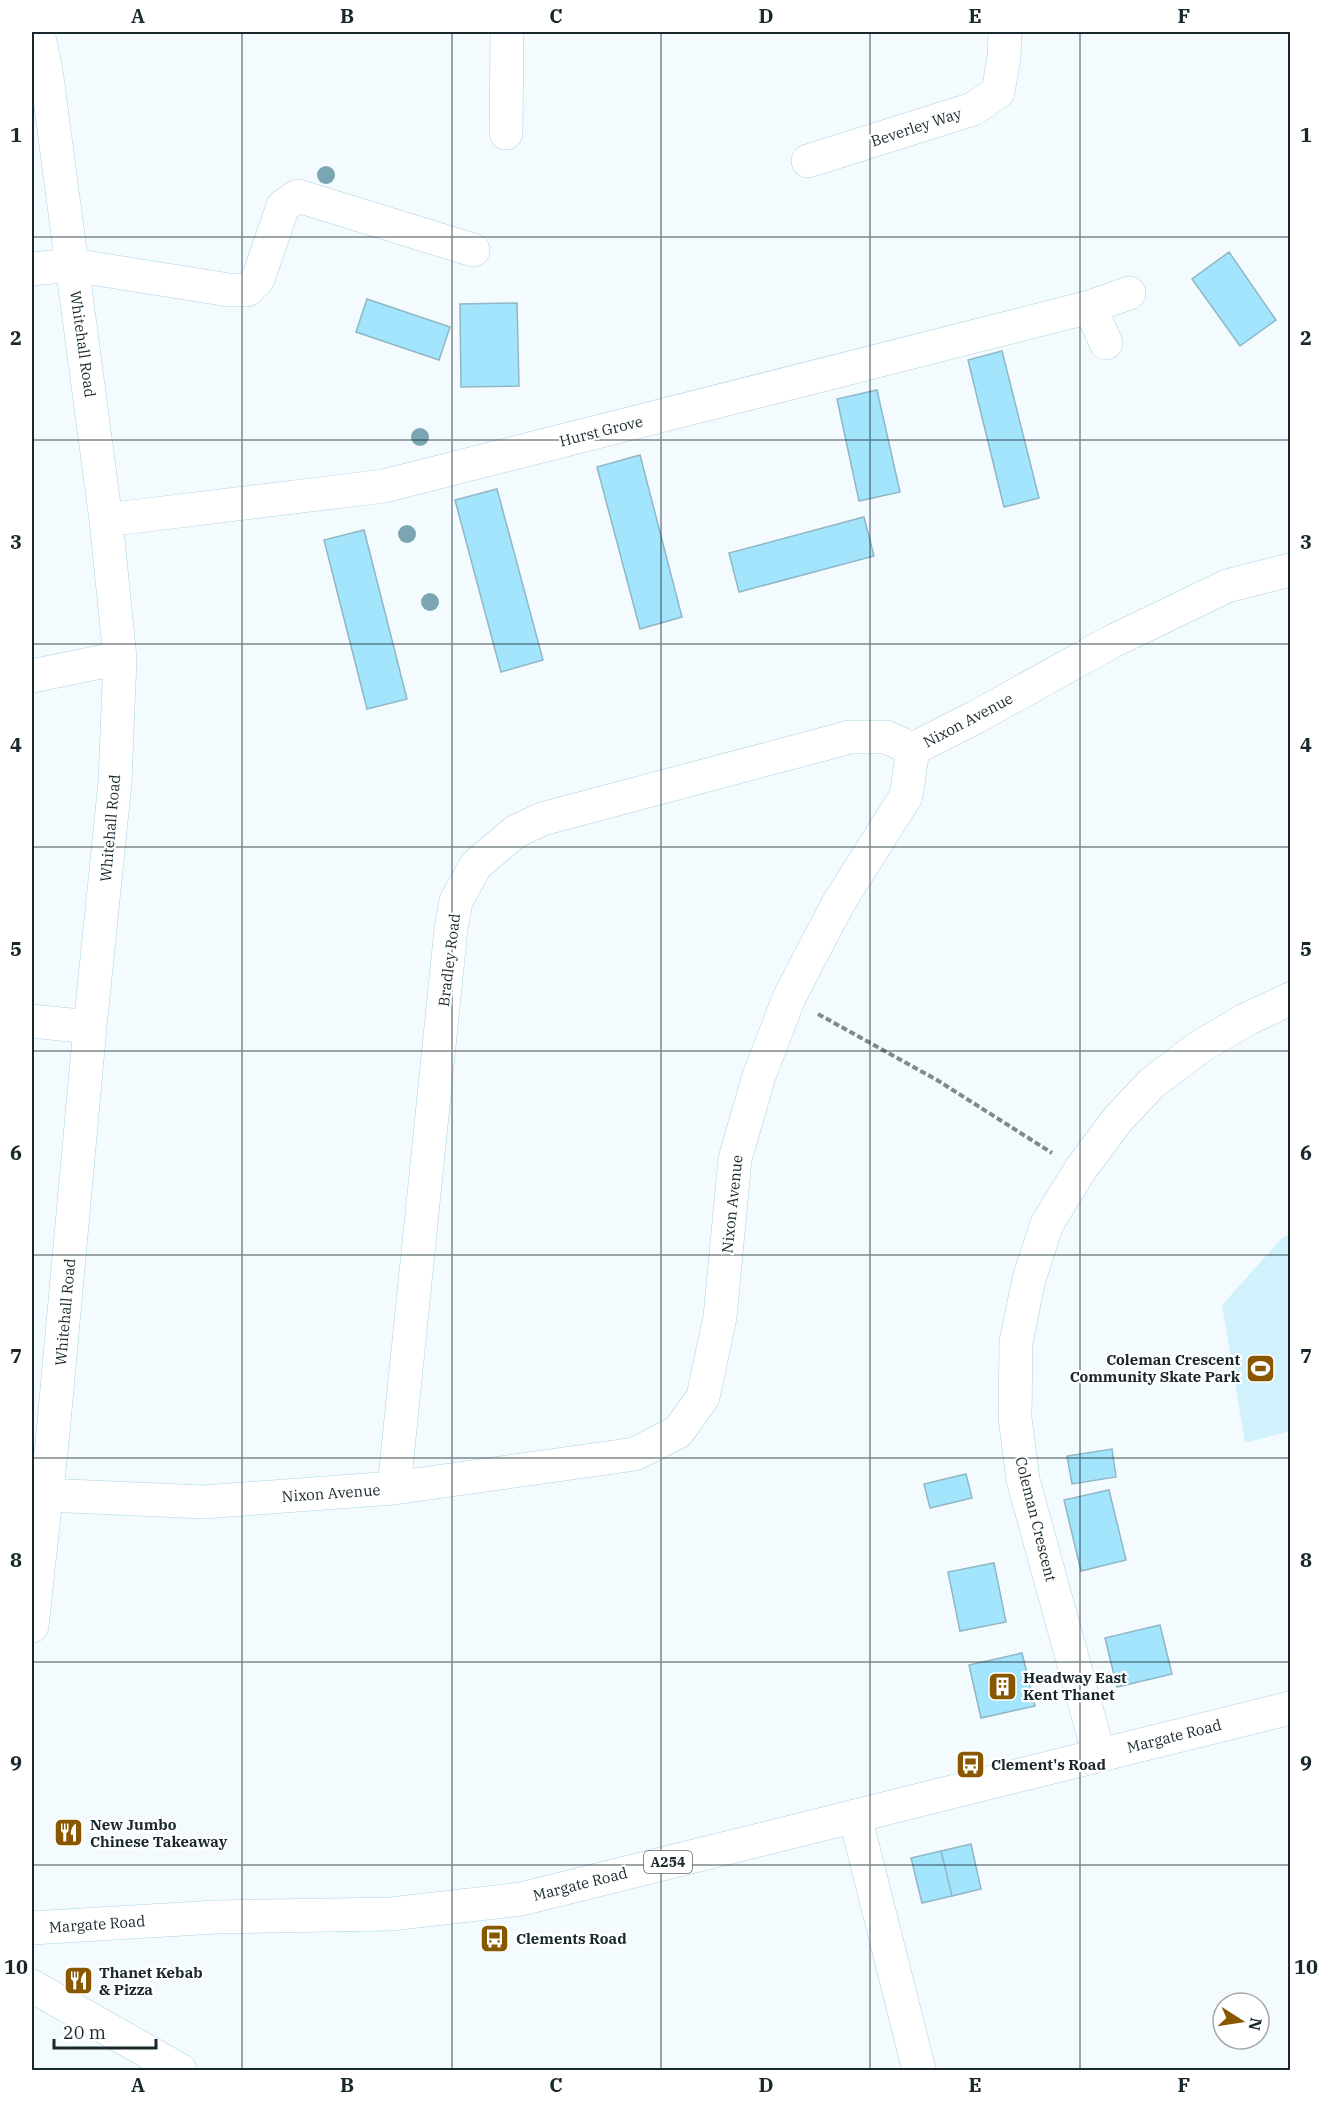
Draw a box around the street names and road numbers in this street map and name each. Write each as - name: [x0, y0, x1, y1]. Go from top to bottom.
- street label: Beverley Way: [868, 103, 964, 151]
- street label: Whitehall Road: [66, 289, 100, 399]
- street label: Hurst Grove: [557, 411, 645, 451]
- street label: Nixon Avenue: [920, 688, 1016, 752]
- street label: Whitehall Road: [96, 774, 124, 882]
- street label: Bradley Road: [434, 912, 464, 1008]
- street label: Nixon Avenue: [717, 1154, 747, 1254]
- street label: Whitehall Road: [51, 1258, 79, 1366]
- street label: Coleman Crescent: [1011, 1455, 1061, 1583]
- street label: Nixon Avenue: [281, 1480, 381, 1506]
- street label: Margate Road: [1125, 1715, 1223, 1757]
- road number: A254: [644, 1851, 692, 1873]
- street label: Margate Road: [531, 1863, 629, 1905]
- street label: Margate Road: [48, 1911, 146, 1937]

